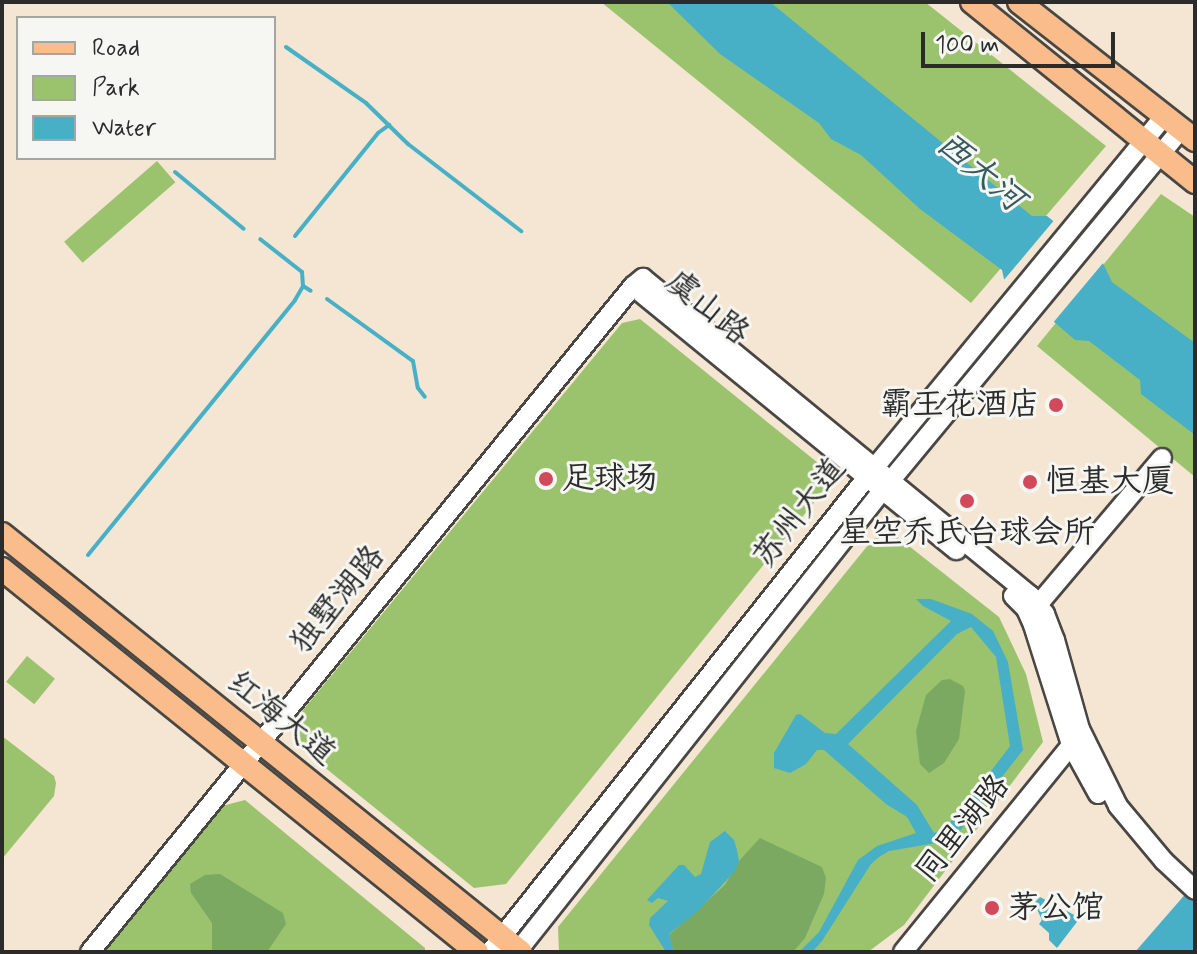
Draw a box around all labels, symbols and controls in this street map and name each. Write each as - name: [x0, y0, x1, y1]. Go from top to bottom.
- legend: [16, 16, 276, 160]
- scale bar: [925, 16, 1119, 66]
- text: 100 m: [935, 30, 999, 61]
- text: Road: [92, 33, 140, 64]
- text: Park: [92, 73, 140, 104]
- text: Water: [92, 113, 156, 144]
- water label: 西大河: [928, 124, 1032, 220]
- street label: 虞山路: [658, 263, 756, 353]
- place label: 霸王花酒店: [880, 386, 1040, 424]
- marker: 霸王花酒店: [1047, 396, 1065, 414]
- street label: 苏州大道: [745, 451, 855, 575]
- place label: 足球场: [562, 460, 658, 498]
- place label: 恒基大厦: [1046, 463, 1174, 501]
- marker: 足球场: [537, 470, 555, 488]
- marker: 恒基大厦: [1021, 473, 1039, 491]
- marker: 星空乔氏台球会所: [958, 492, 976, 510]
- place label: 星空乔氏台球会所: [839, 514, 1095, 552]
- street label: 独墅湖路: [283, 538, 393, 662]
- street label: 红海大道: [219, 664, 343, 774]
- street label: 同里湖路: [908, 767, 1018, 891]
- place label: 茅公馆: [1008, 889, 1104, 927]
- marker: 茅公馆: [983, 899, 1001, 917]

